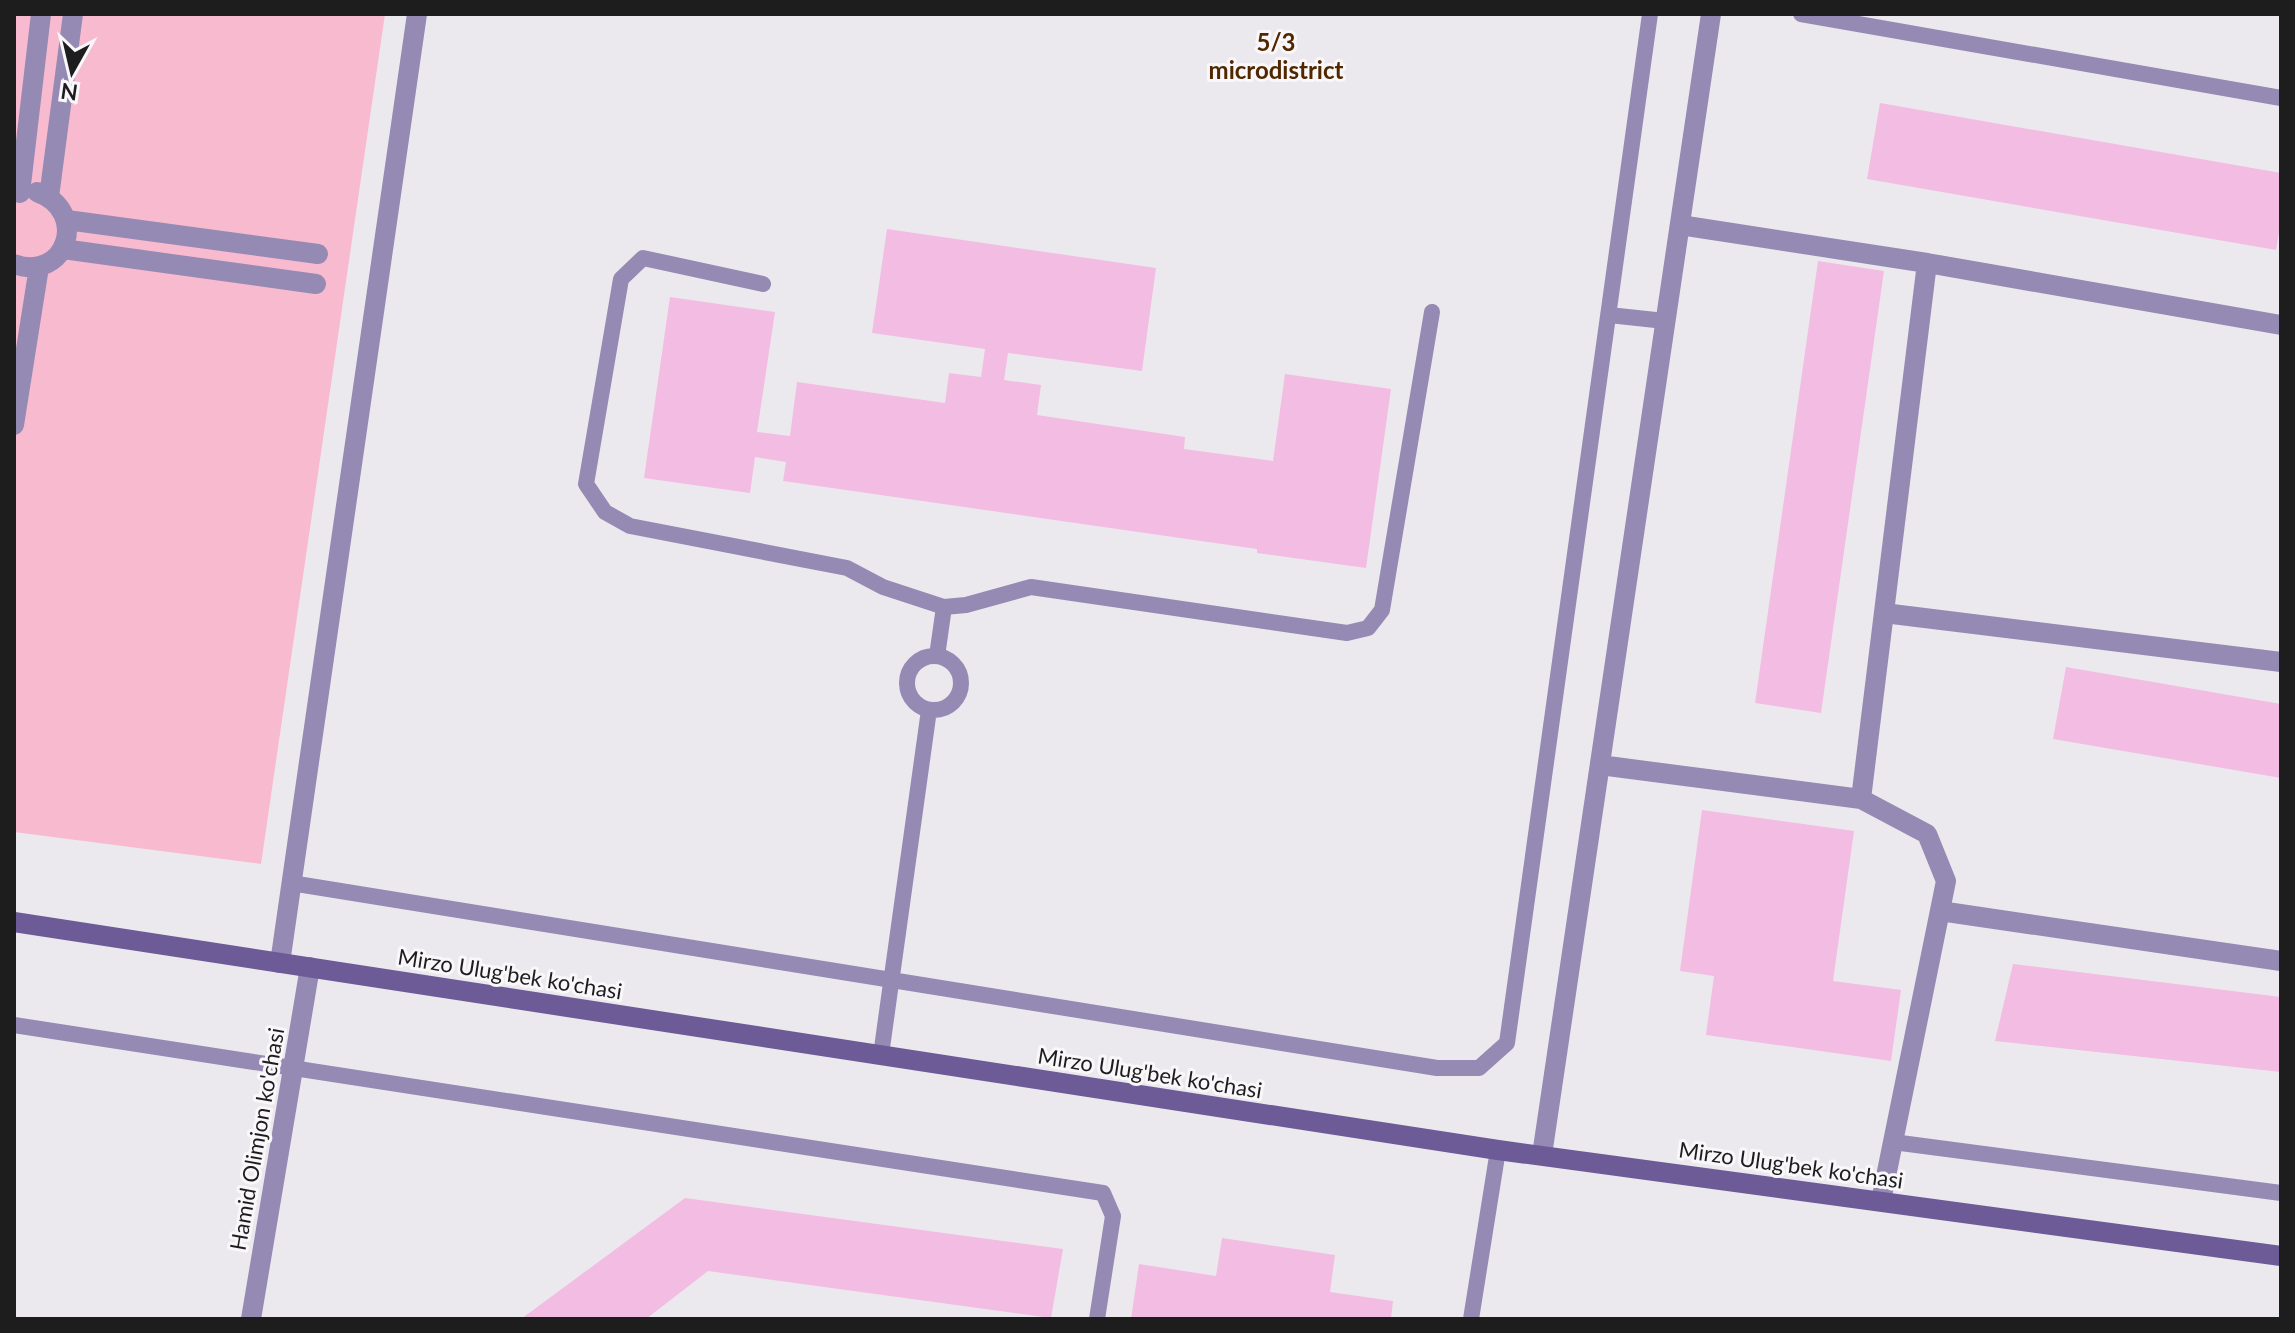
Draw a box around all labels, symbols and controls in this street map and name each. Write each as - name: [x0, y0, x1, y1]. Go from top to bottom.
- district label: 5/3 microdistrict: [1209, 27, 1344, 84]
- north arrow: [32, 32, 112, 112]
- text: N: [59, 78, 79, 107]
- street label: Mirzo Ulug'bek ko'chasi: [396, 942, 624, 1005]
- street label: Hamid Olimjon ko'chasi: [224, 1026, 289, 1252]
- street label: Mirzo Ulug'bek ko'chasi: [1036, 1041, 1264, 1104]
- street label: Mirzo Ulug'bek ko'chasi: [1677, 1135, 1905, 1194]

